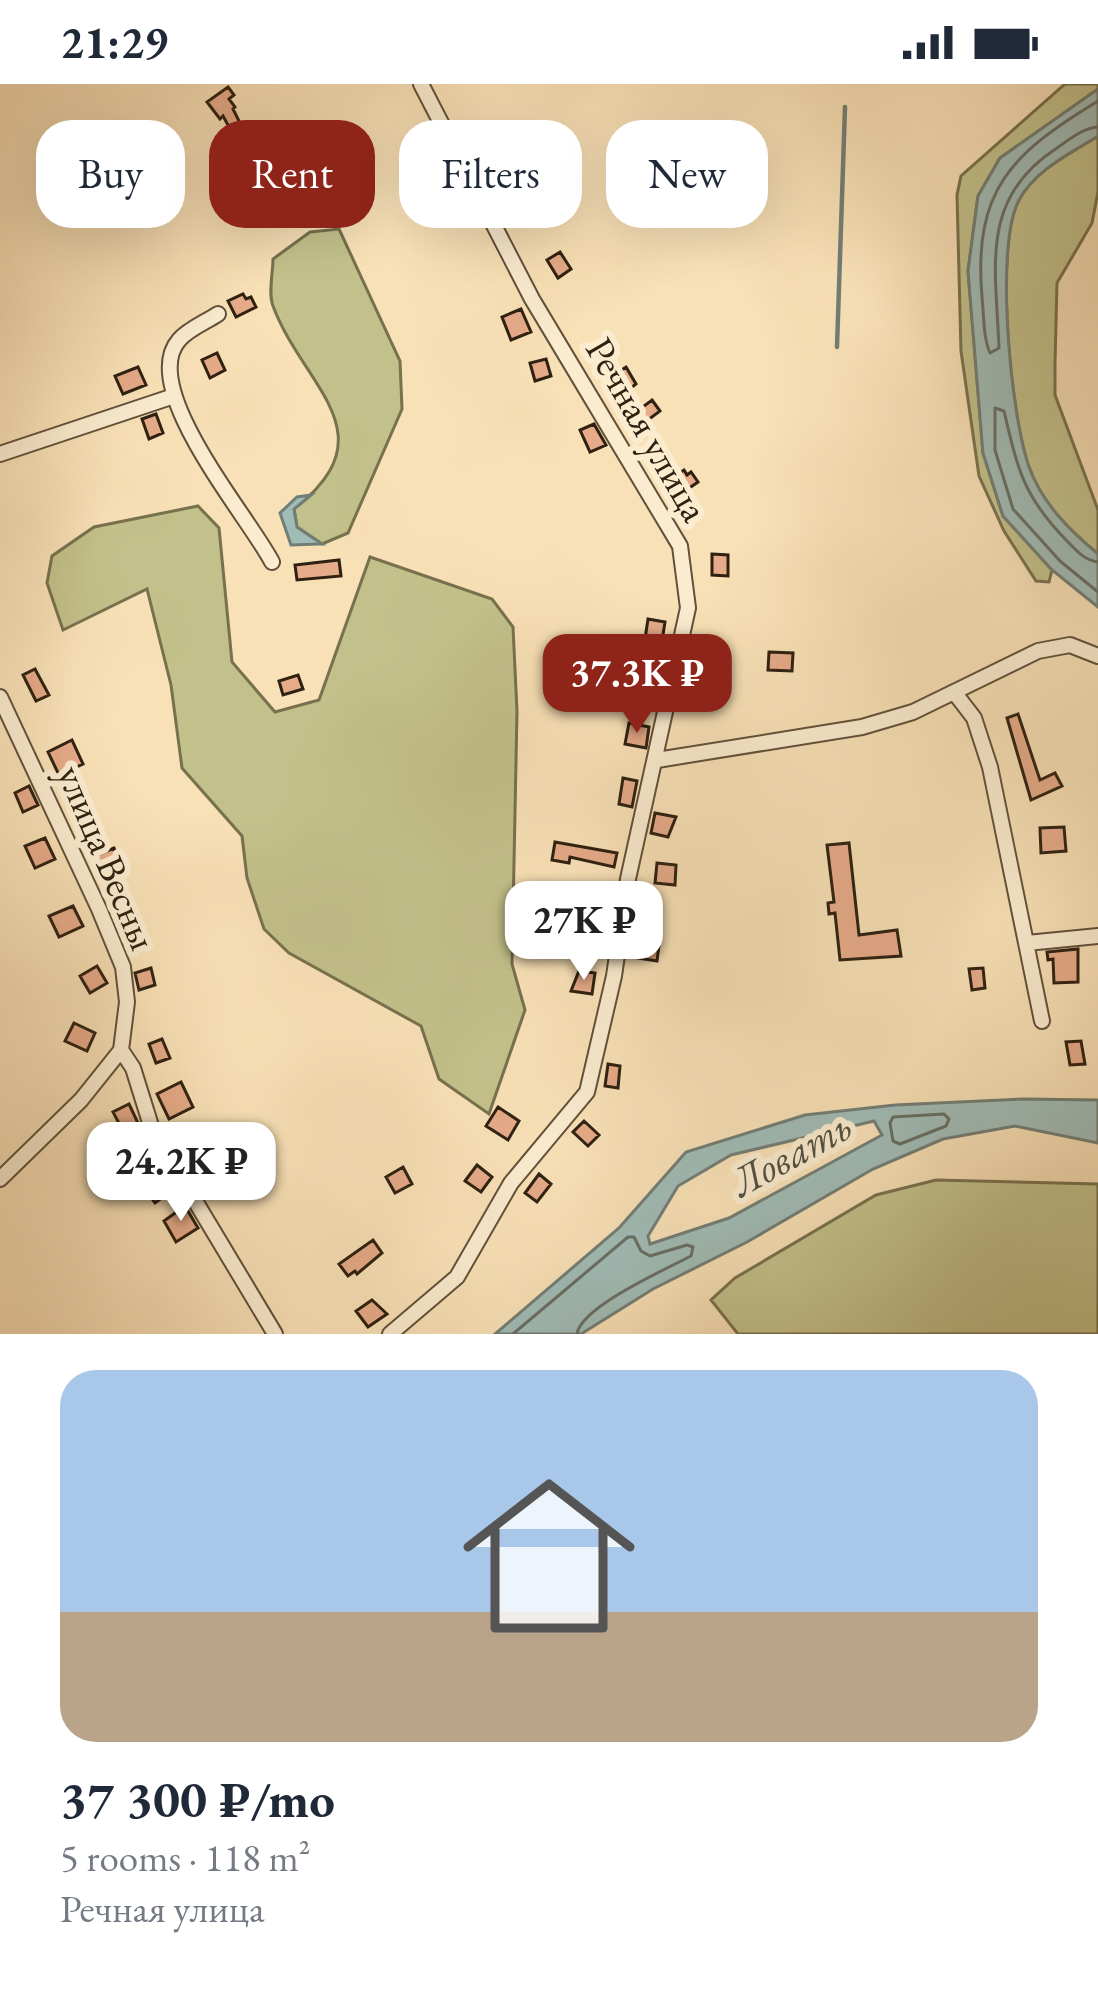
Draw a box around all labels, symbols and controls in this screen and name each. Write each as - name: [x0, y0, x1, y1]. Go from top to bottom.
- text: 21:29: [60, 13, 168, 71]
- chip: Buy: [36, 120, 185, 228]
- chip: Rent: [209, 120, 375, 228]
- chip: Filters: [399, 120, 582, 228]
- chip: New: [606, 120, 768, 228]
- street label: Речная улица: [574, 328, 721, 531]
- pin: 37.3K ₽: [526, 634, 748, 736]
- text: 37.3K ₽: [570, 647, 704, 698]
- street label: улица Весны: [46, 757, 169, 957]
- pin: 27K ₽: [500, 881, 668, 983]
- text: 27K ₽: [532, 894, 636, 945]
- water label: Ловать: [719, 1098, 861, 1210]
- pin: 24.2K ₽: [70, 1122, 292, 1224]
- text: 24.2K ₽: [114, 1135, 248, 1186]
- icon: home: [441, 1448, 657, 1664]
- text: 37 300 ₽/mo: [60, 1766, 335, 1832]
- text: 5 rooms · 118 m²: [60, 1832, 311, 1883]
- text: Речная улица: [60, 1883, 264, 1934]

